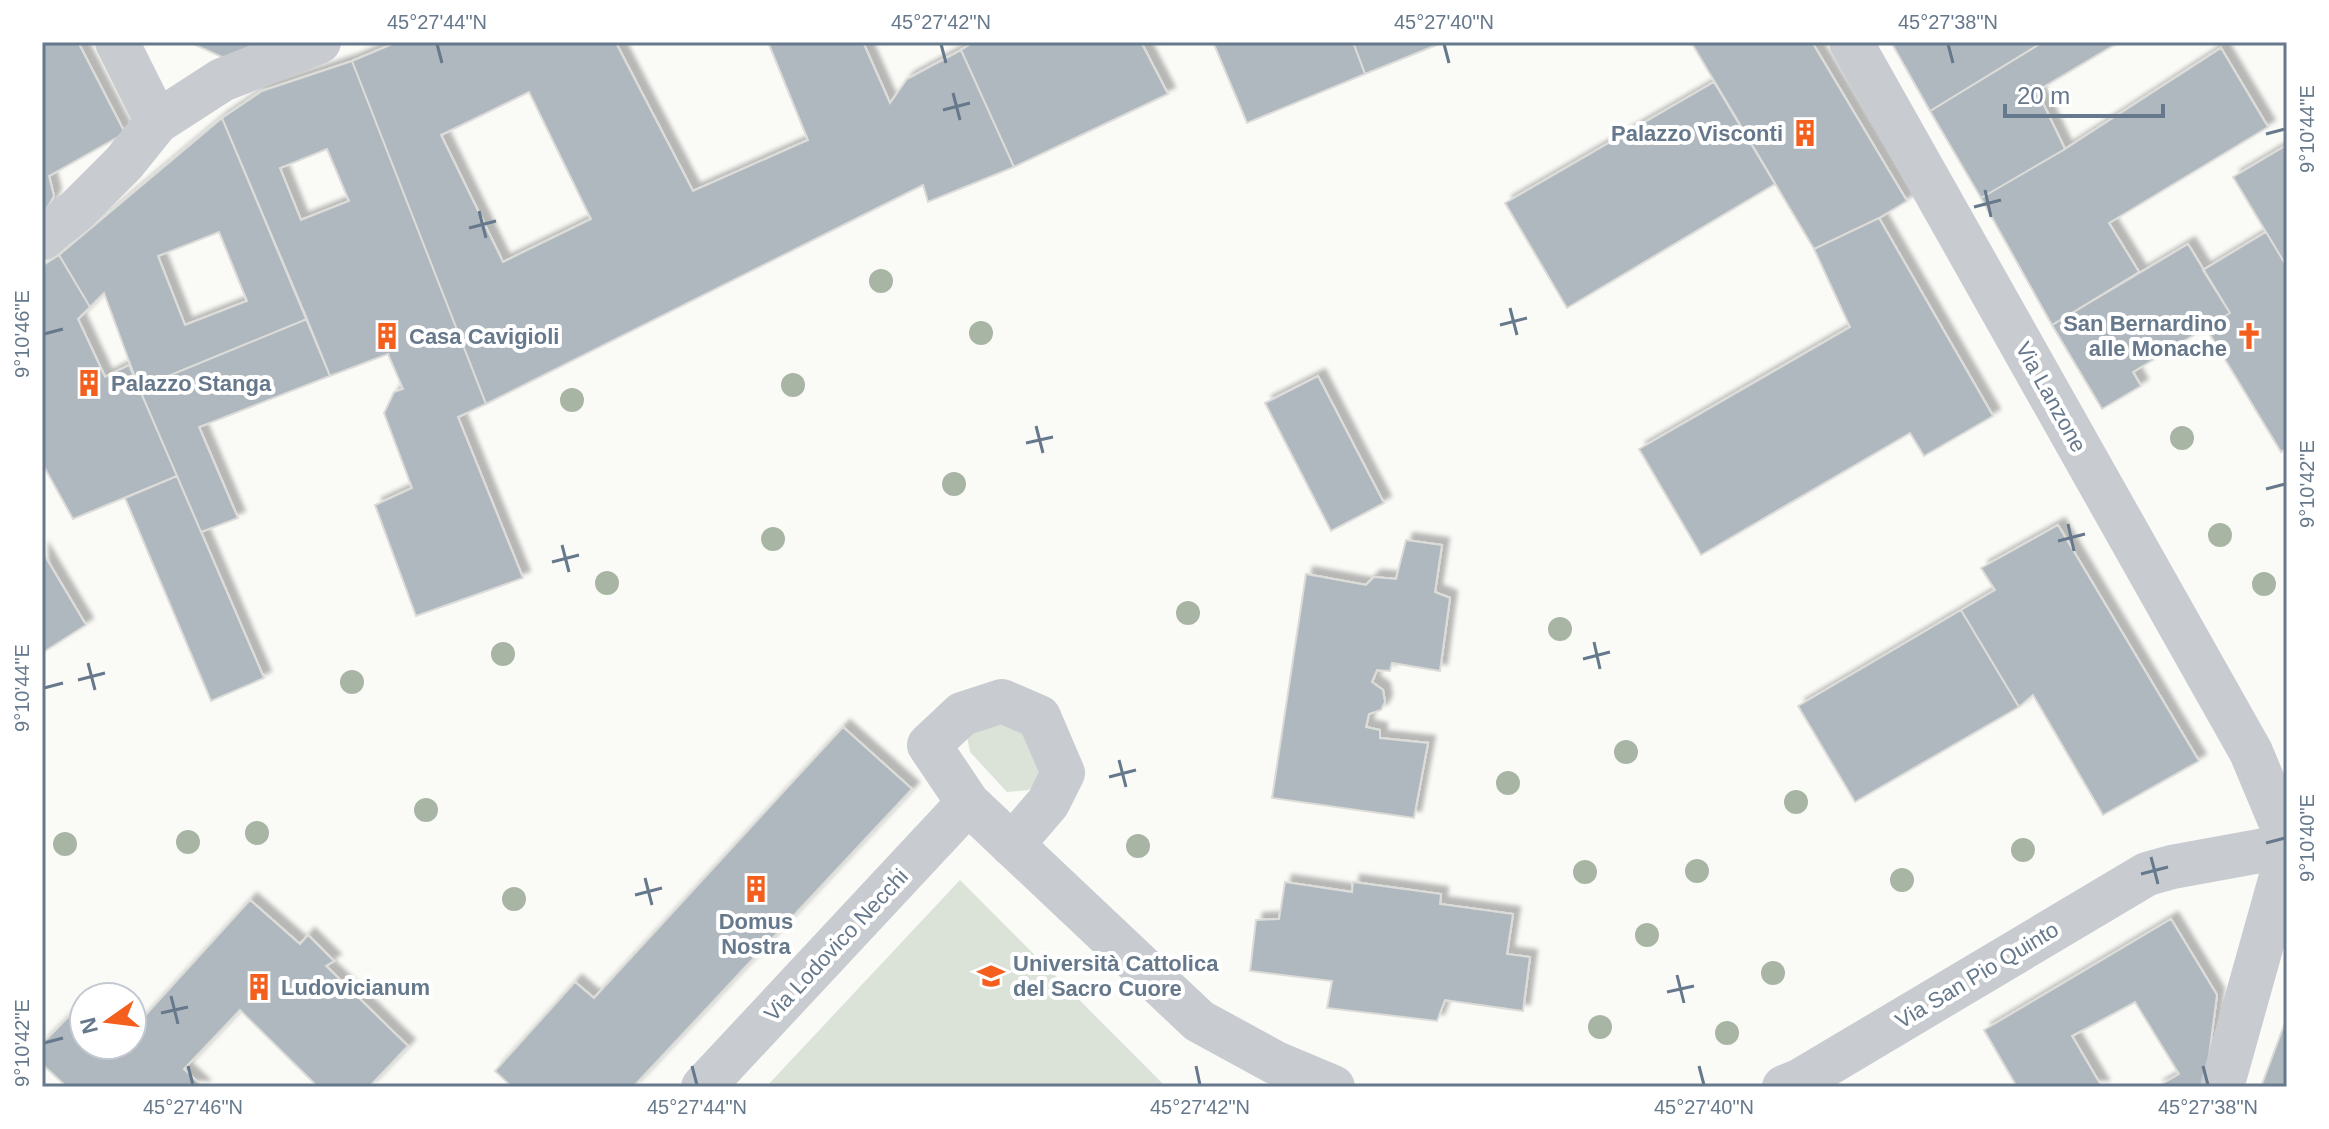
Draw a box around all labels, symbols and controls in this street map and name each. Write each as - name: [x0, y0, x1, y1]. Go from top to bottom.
- text: 45°27'44"N: [387, 11, 487, 33]
- text: 45°27'42"N: [891, 11, 991, 33]
- text: 45°27'40"N: [1394, 11, 1494, 33]
- text: 45°27'38"N: [1898, 11, 1998, 33]
- scale bar: [2005, 68, 2163, 118]
- text: 20 m: [2017, 82, 2070, 109]
- text: 9°10'44"E: [2296, 85, 2318, 173]
- building icon: Palazzo Visconti: [1790, 118, 1820, 148]
- place label: Palazzo Visconti: [1611, 121, 1783, 146]
- text: 9°10'46"E: [11, 290, 33, 378]
- place label: San Bernardino alle Monache: [2063, 311, 2227, 361]
- building icon: Casa Cavigioli: [372, 321, 402, 351]
- church icon: San Bernardino alle Monache: [2234, 321, 2264, 351]
- place label: Casa Cavigioli: [409, 324, 559, 349]
- street label: Via Lanzone: [2011, 338, 2091, 456]
- building icon: Palazzo Stanga: [74, 368, 104, 398]
- place label: Palazzo Stanga: [111, 371, 272, 396]
- text: 9°10'42"E: [2296, 440, 2318, 528]
- text: 9°10'44"E: [11, 644, 33, 732]
- text: 9°10'40"E: [2296, 794, 2318, 882]
- street label: Via Lodovico Necchi: [759, 864, 913, 1026]
- building icon: Domus Nostra: [741, 874, 771, 904]
- place label: Domus Nostra: [719, 909, 793, 959]
- street label: Via San Pio Quinto: [1891, 917, 2063, 1033]
- place label: Università Cattolica del Sacro Cuore: [1013, 951, 1219, 1001]
- school or university icon: Università Cattolica del Sacro Cuore: [976, 961, 1006, 991]
- building icon: Ludovicianum: [244, 972, 274, 1002]
- place label: Ludovicianum: [281, 975, 430, 1000]
- north arrow: [68, 981, 148, 1061]
- text: 9°10'42"E: [11, 999, 33, 1087]
- text: N: [75, 1015, 103, 1036]
- text: 45°27'46"N: [143, 1096, 243, 1118]
- text: 45°27'44"N: [647, 1096, 747, 1118]
- text: 45°27'42"N: [1150, 1096, 1250, 1118]
- text: 45°27'40"N: [1654, 1096, 1754, 1118]
- text: 45°27'38"N: [2158, 1096, 2258, 1118]

